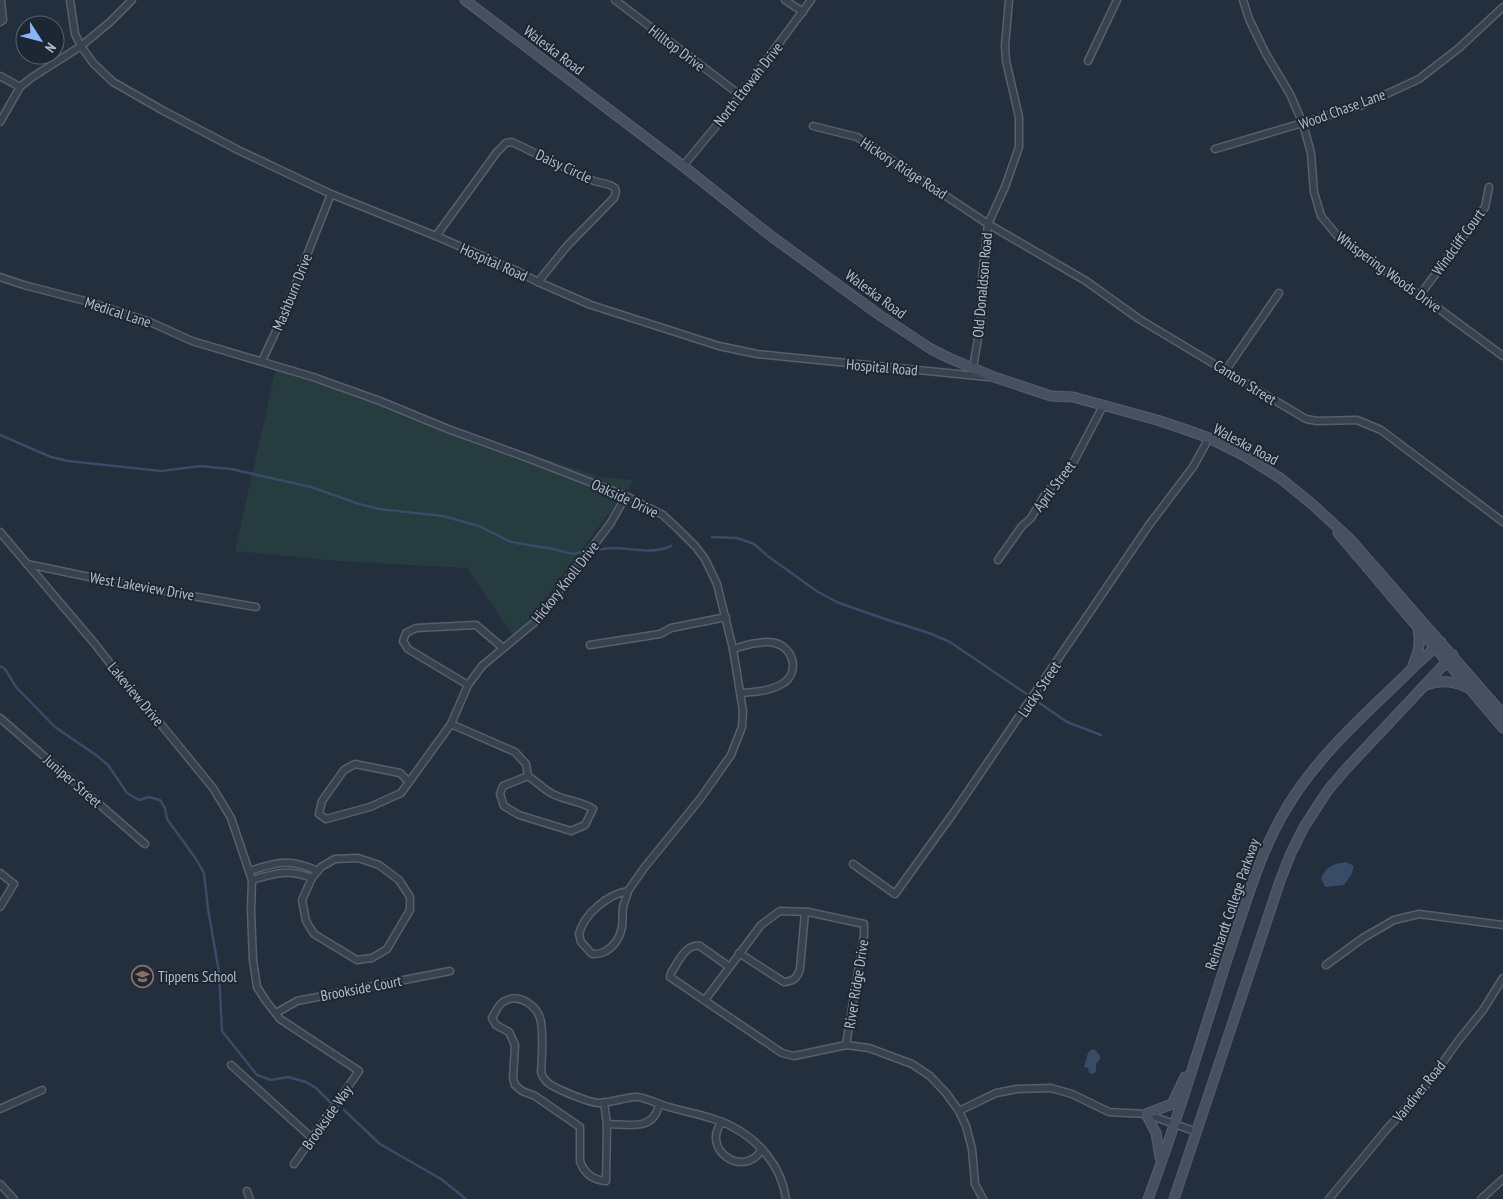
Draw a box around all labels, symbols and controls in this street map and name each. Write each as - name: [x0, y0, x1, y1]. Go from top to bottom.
- north arrow: [15, 15, 65, 65]
- street label: Waleska Road: [520, 21, 588, 79]
- street label: Hilltop Drive: [645, 21, 709, 75]
- street label: North Etowah Drive: [709, 38, 787, 130]
- text: N: [41, 39, 60, 56]
- street label: Wood Chase Lane: [1296, 85, 1388, 133]
- street label: Hickory Ridge Road: [857, 133, 951, 203]
- street label: Daisy Circle: [533, 145, 595, 187]
- street label: Windcliff Court: [1428, 205, 1488, 279]
- street label: Whispering Woods Drive: [1333, 227, 1445, 317]
- street label: Old Donaldson Road: [968, 232, 996, 338]
- street label: Hospital Road: [457, 239, 531, 285]
- street label: Mashburn Drive: [268, 251, 316, 333]
- street label: Waleska Road: [842, 265, 910, 323]
- street label: Medical Lane: [83, 292, 153, 332]
- street label: Hospital Road: [845, 354, 919, 380]
- street label: Canton Street: [1210, 355, 1280, 409]
- street label: Waleska Road: [1210, 419, 1282, 469]
- street label: April Street: [1029, 457, 1079, 515]
- street label: Oakside Drive: [589, 474, 661, 522]
- street label: Hickory Knoll Drive: [527, 537, 603, 627]
- street label: West Lakeview Drive: [88, 567, 196, 605]
- street label: Lakeview Drive: [104, 658, 168, 730]
- street label: Lucky Street: [1013, 658, 1065, 720]
- street label: Juniper Street: [39, 750, 106, 811]
- street label: Reinhardt College Parkway: [1201, 835, 1264, 972]
- street label: River Ridge Drive: [840, 938, 872, 1030]
- school or university icon: Tippens School: [130, 964, 154, 988]
- place label: Tippens School: [158, 967, 237, 986]
- street label: Brookside Court: [319, 971, 403, 1005]
- street label: Vandiver Road: [1388, 1056, 1450, 1126]
- street label: Brookside Way: [298, 1080, 357, 1153]

